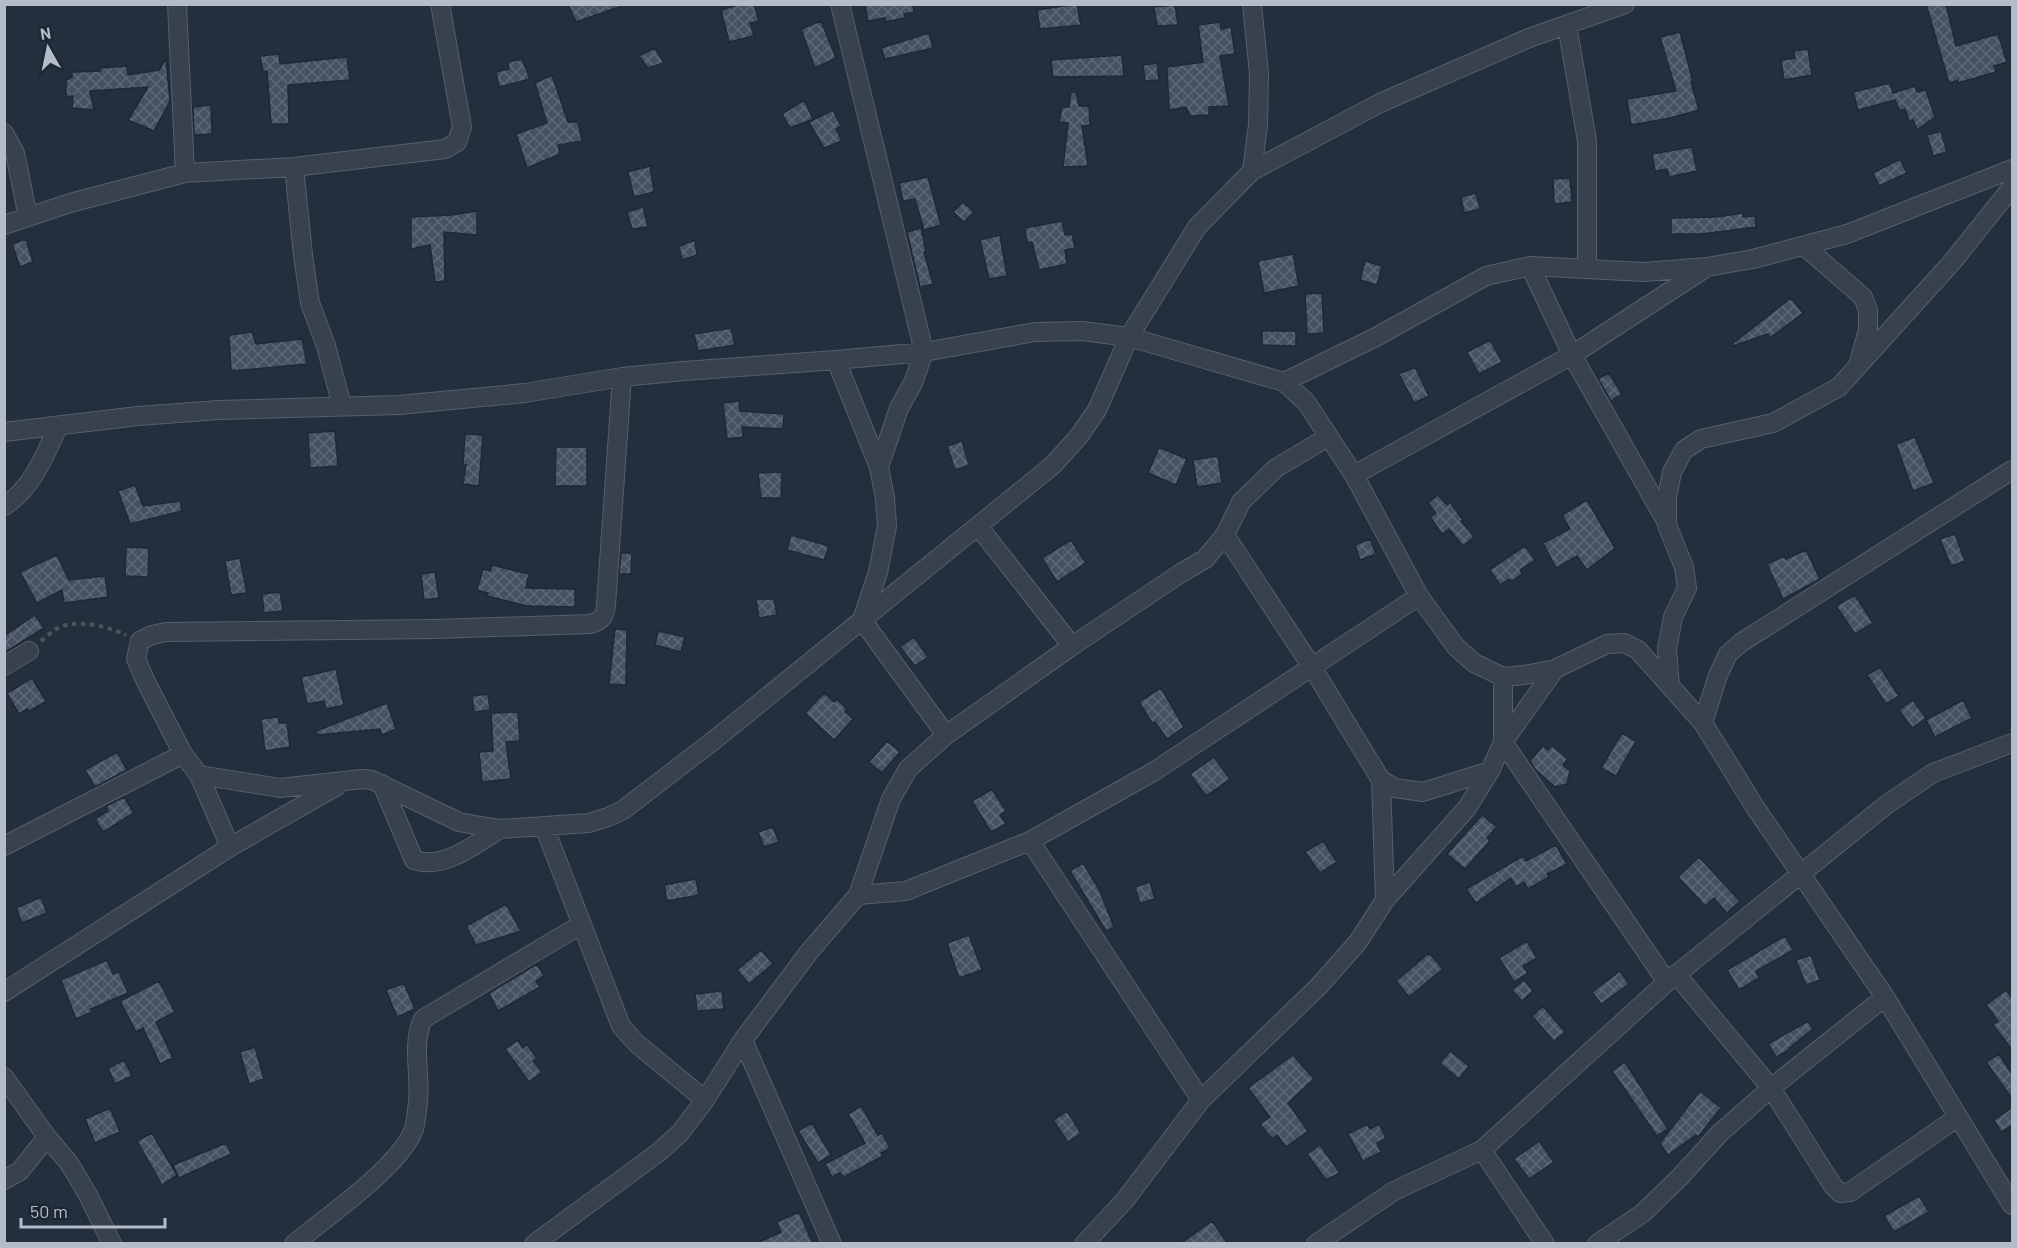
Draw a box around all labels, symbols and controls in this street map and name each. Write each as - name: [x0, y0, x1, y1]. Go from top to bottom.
- north arrow: [18, 18, 78, 78]
- text: N: [39, 22, 52, 43]
- scale bar: [21, 1191, 165, 1229]
- text: 50 m: [30, 1200, 68, 1222]

